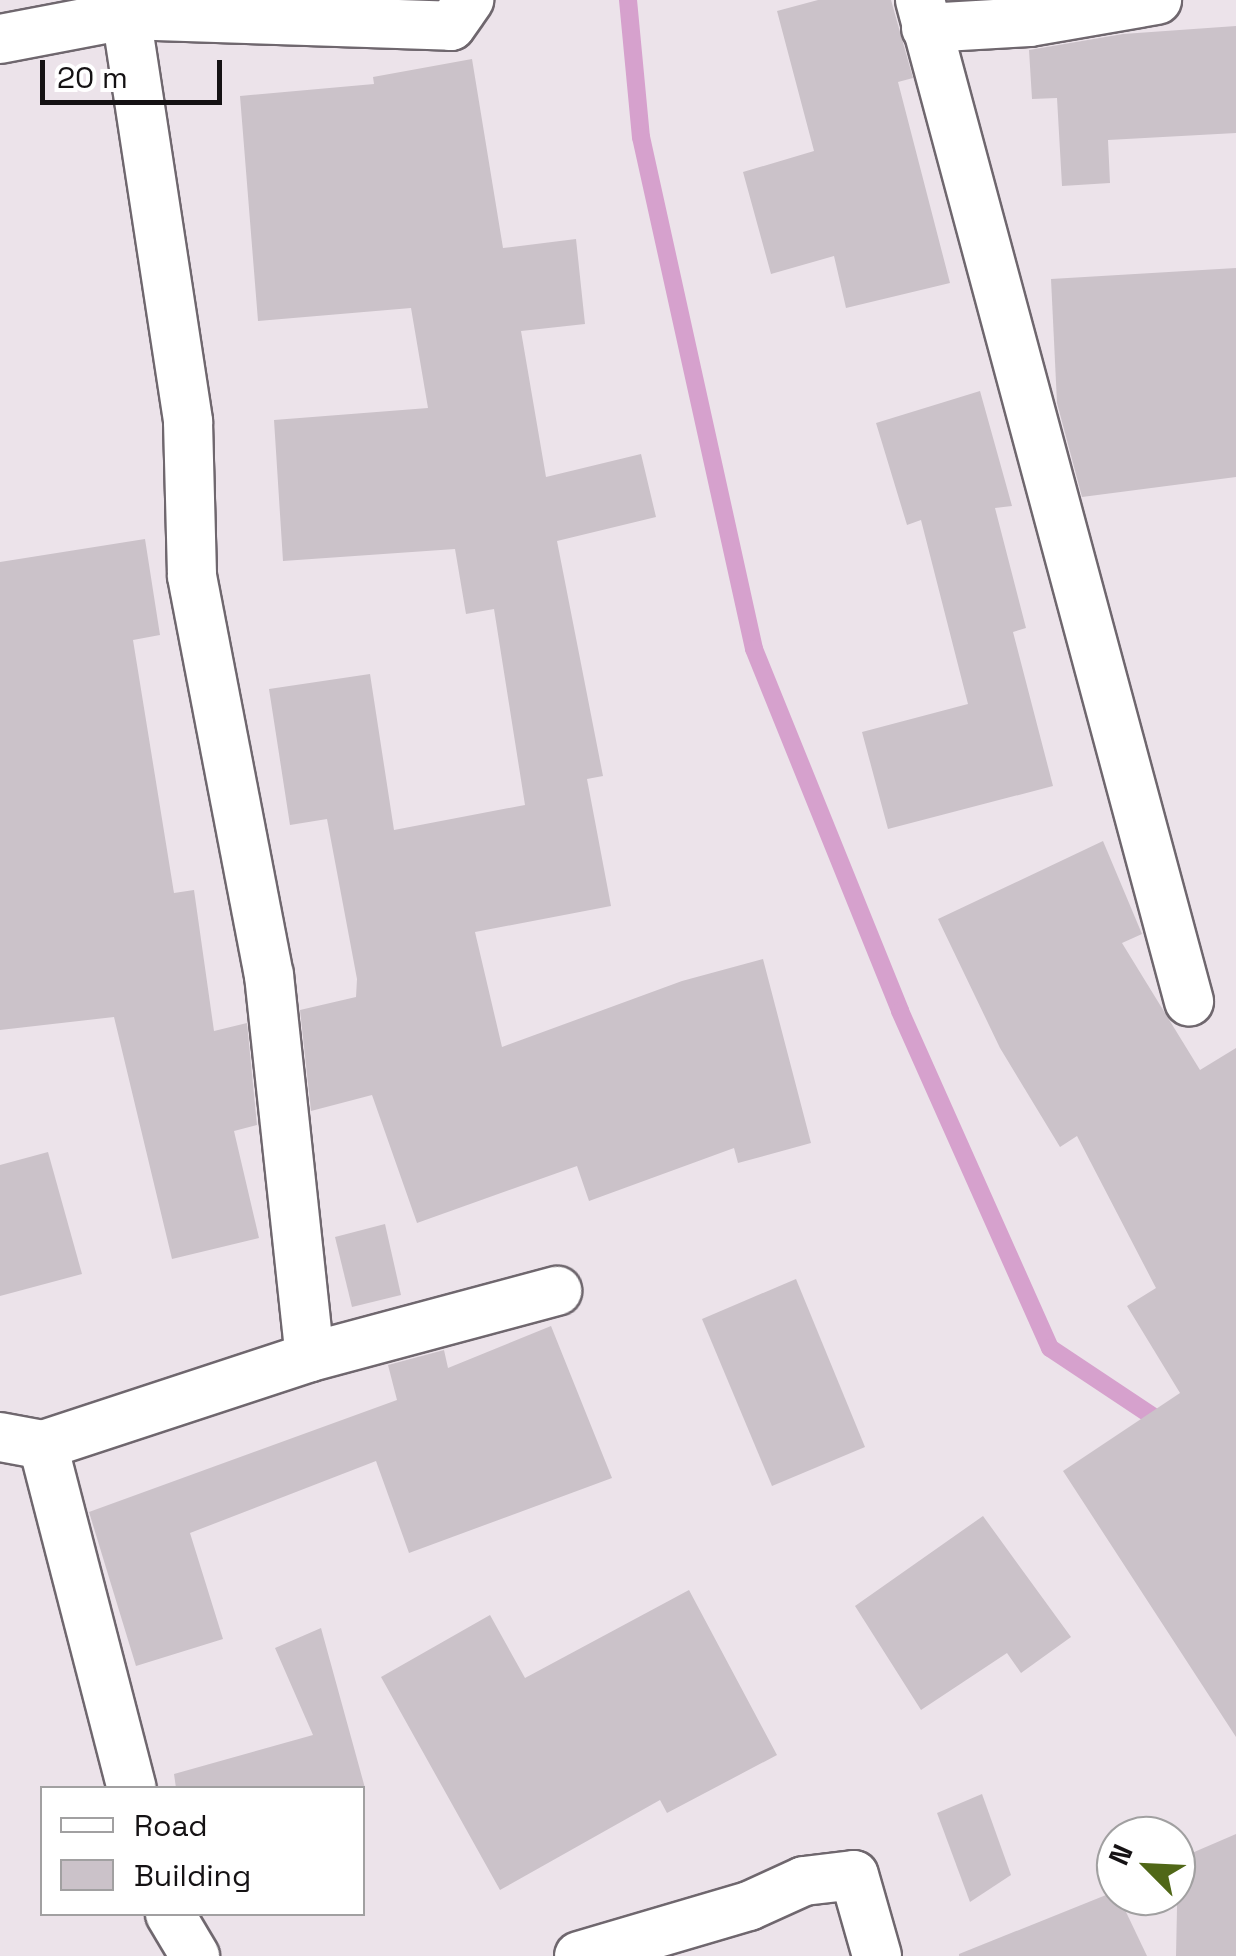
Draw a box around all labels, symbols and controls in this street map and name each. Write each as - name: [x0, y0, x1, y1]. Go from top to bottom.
- scale bar: [45, 40, 228, 102]
- text: 20 m: [57, 58, 128, 97]
- legend: [40, 1786, 365, 1916]
- text: Road: [134, 1806, 208, 1845]
- north arrow: [1096, 1816, 1196, 1916]
- text: N: [1100, 1839, 1141, 1871]
- text: Building: [134, 1856, 251, 1895]

